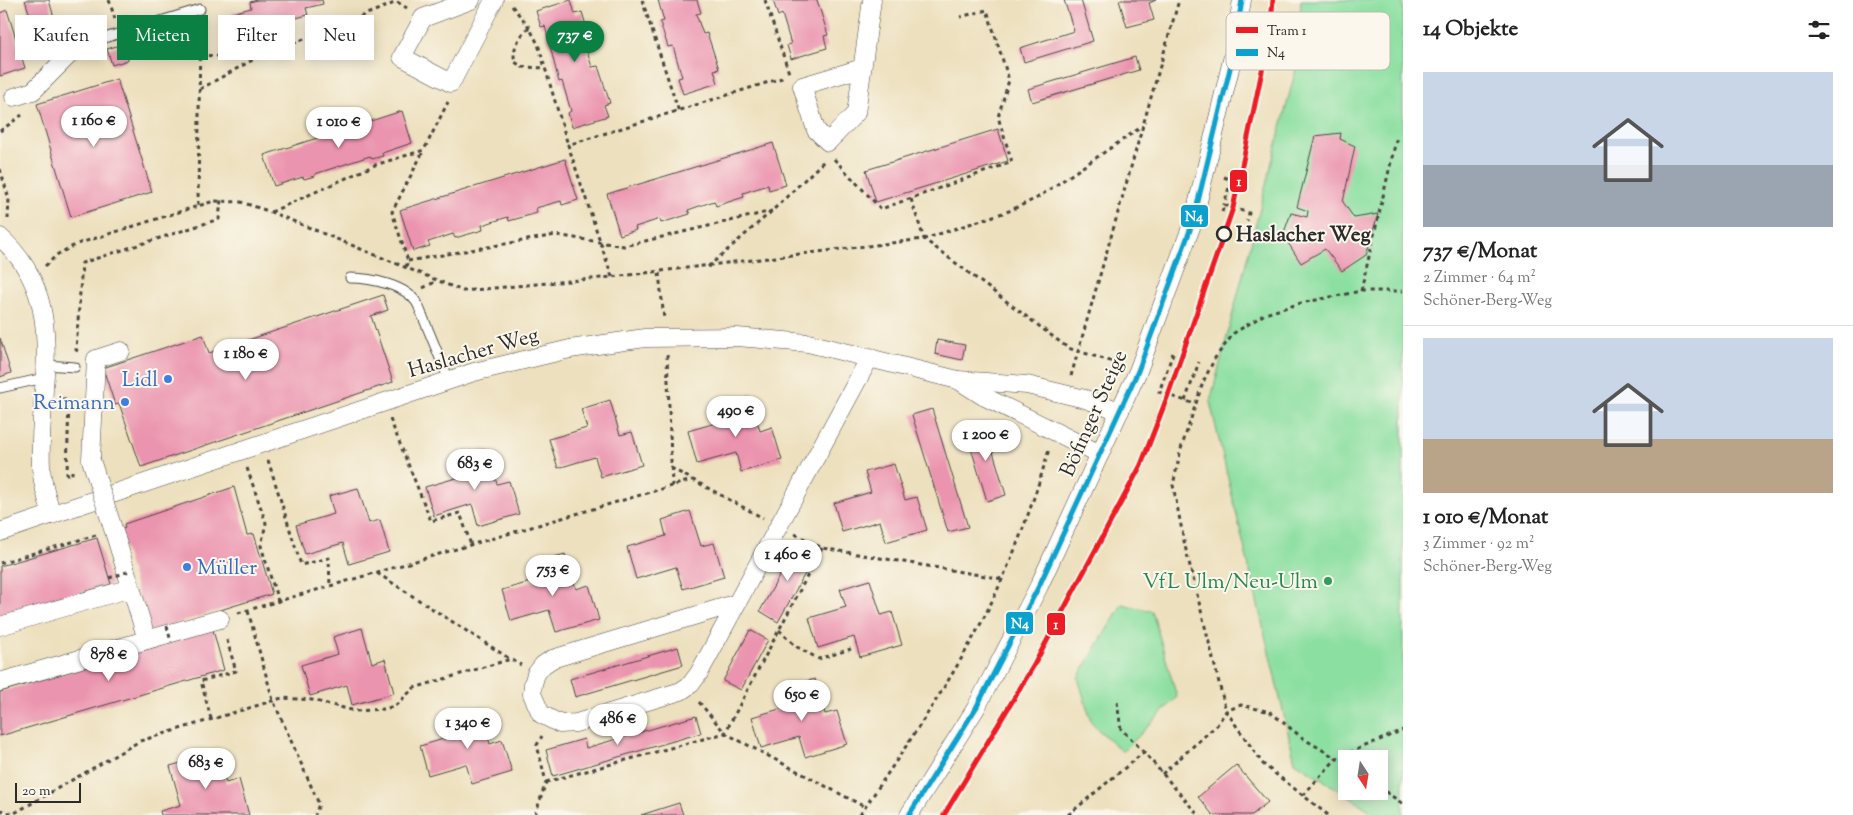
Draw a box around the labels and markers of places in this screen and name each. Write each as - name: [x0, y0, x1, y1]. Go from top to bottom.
- pin: 737 €: [540, 20, 610, 63]
- pin: 1 160 €: [48, 106, 140, 148]
- pin: 1 010 €: [293, 106, 385, 149]
- place label: Haslacher Weg: [1236, 221, 1371, 251]
- marker: Haslacher Weg: [1216, 226, 1232, 242]
- pin: 1 180 €: [200, 338, 292, 381]
- place label: Lidl: [122, 366, 158, 396]
- marker: Lidl: [162, 373, 174, 385]
- place label: Reimann: [33, 389, 115, 419]
- marker: Reimann: [119, 396, 131, 408]
- pin: 490 €: [701, 396, 771, 438]
- pin: 1 200 €: [940, 420, 1032, 462]
- pin: 683 €: [440, 448, 510, 491]
- pin: 1 460 €: [742, 540, 834, 582]
- place label: Müller: [197, 554, 257, 584]
- pin: 753 €: [518, 554, 588, 597]
- marker: Müller: [181, 561, 193, 573]
- place label: VfL Ulm/Neu-Ulm: [1143, 568, 1318, 598]
- marker: VfL Ulm/Neu-Ulm: [1322, 575, 1334, 587]
- pin: 878 €: [74, 640, 144, 682]
- pin: 650 €: [767, 680, 837, 722]
- pin: 486 €: [583, 704, 653, 746]
- pin: 1 340 €: [422, 708, 514, 750]
- pin: 683 €: [171, 748, 241, 790]

